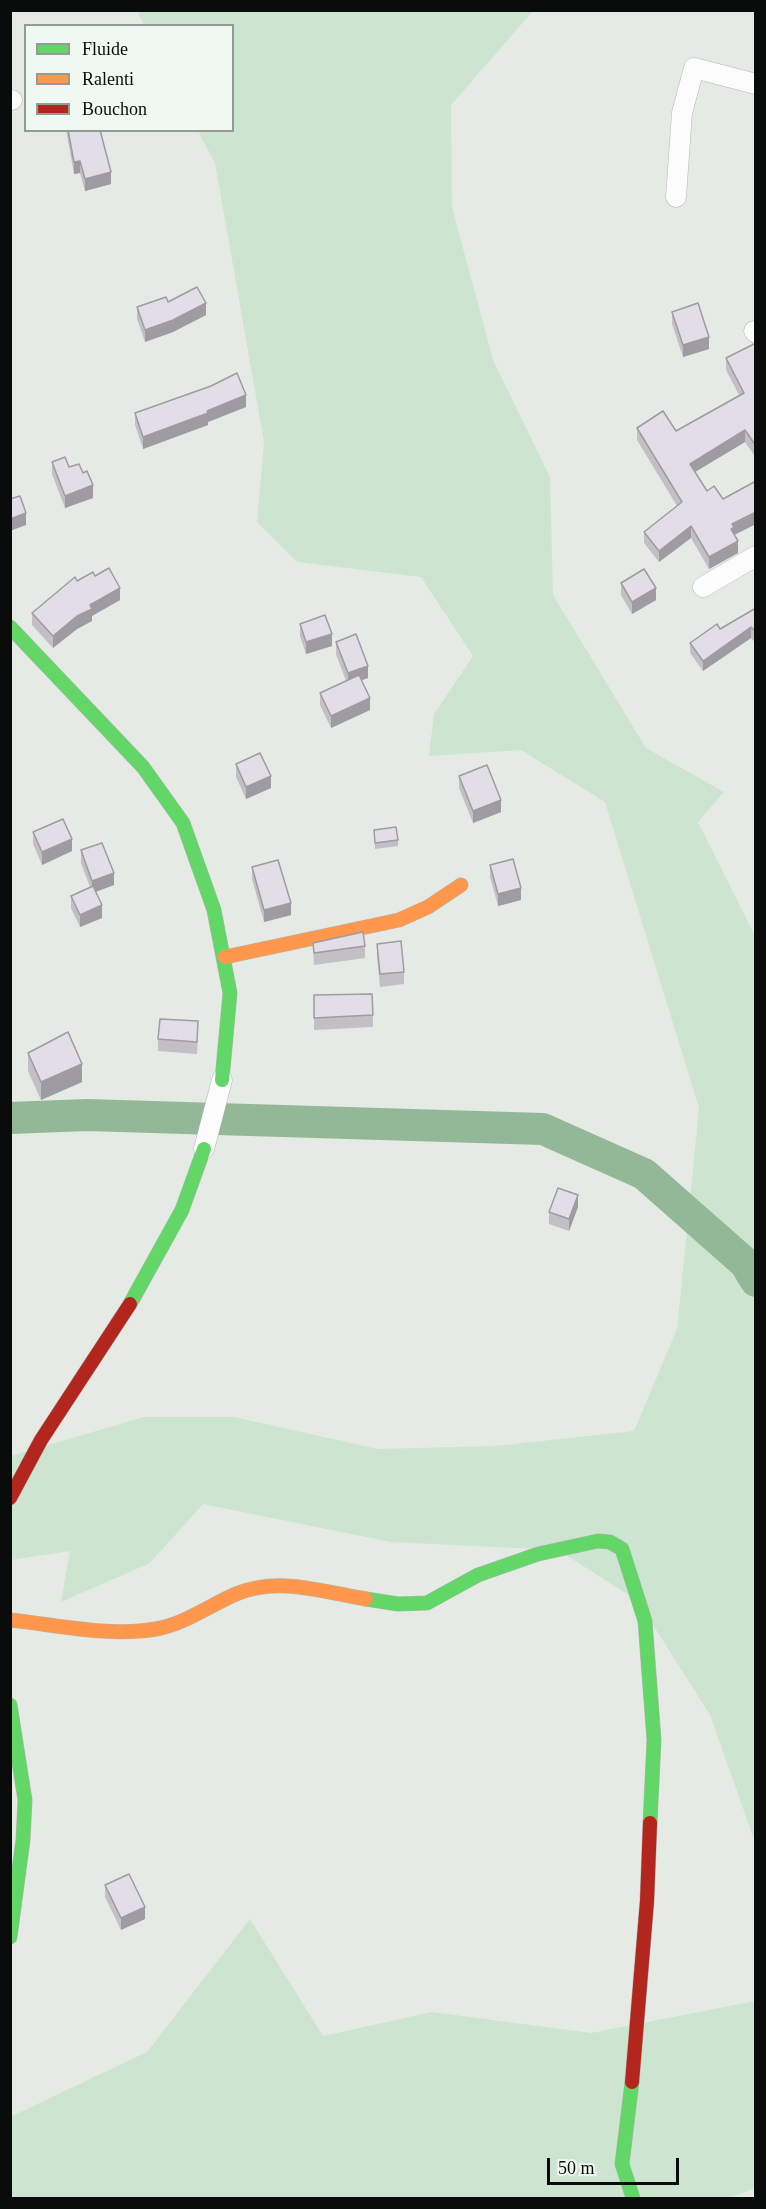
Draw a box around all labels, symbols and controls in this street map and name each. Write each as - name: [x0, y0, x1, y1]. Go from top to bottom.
- legend: [24, 24, 234, 132]
- text: Fluide: [82, 39, 128, 59]
- text: Ralenti: [82, 69, 134, 89]
- text: Bouchon: [82, 99, 147, 119]
- scale bar: [550, 2146, 682, 2184]
- text: 50 m: [558, 2158, 595, 2178]

